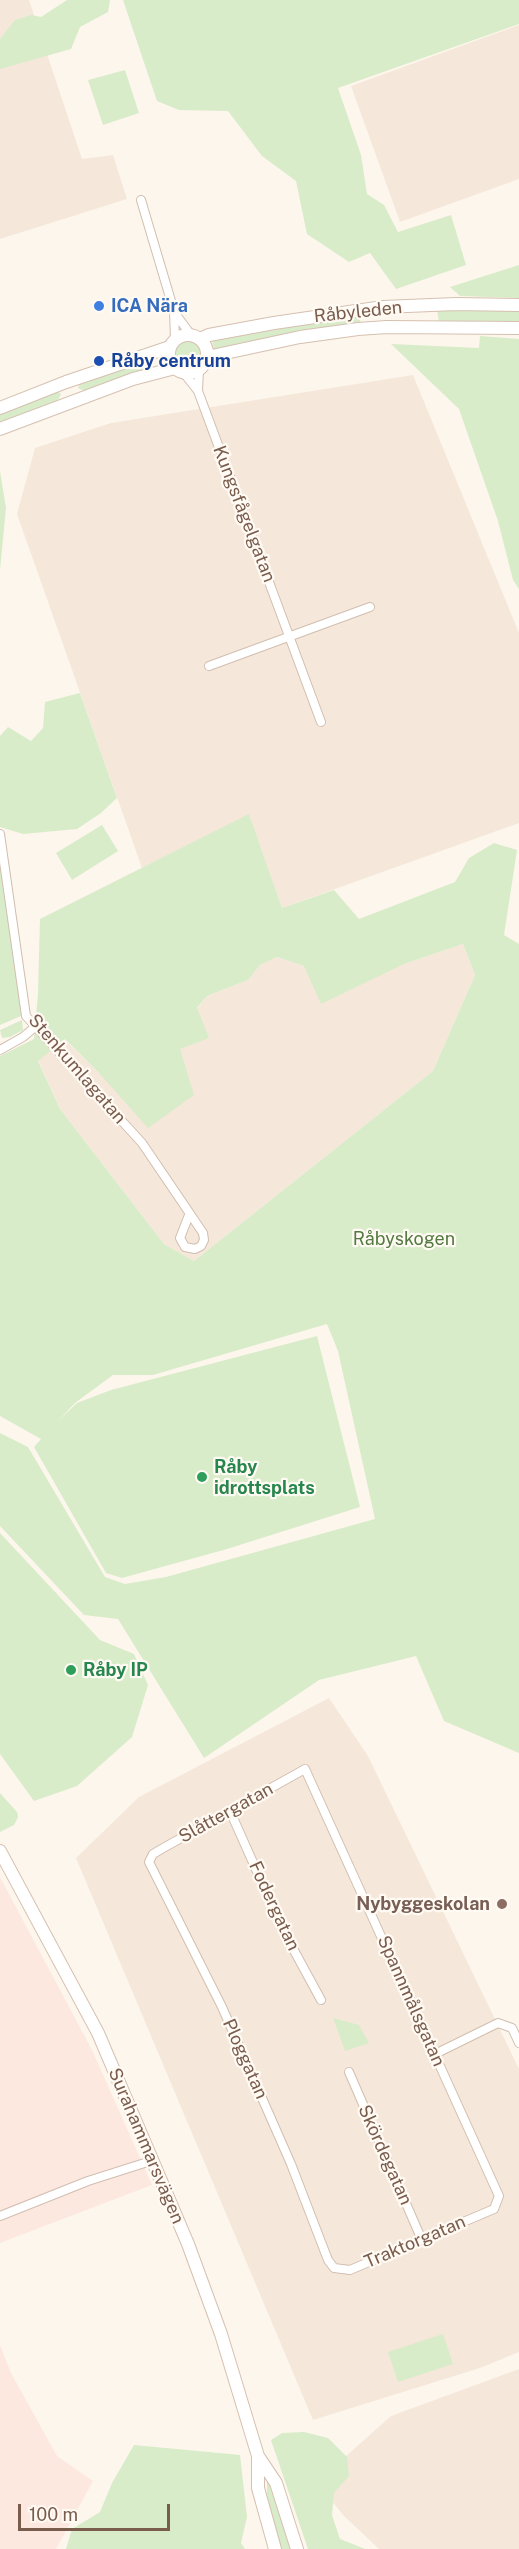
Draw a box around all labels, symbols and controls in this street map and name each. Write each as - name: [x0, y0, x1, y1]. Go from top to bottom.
- place label: ICA Nära: [111, 295, 188, 317]
- street label: Råbyleden: [313, 297, 403, 327]
- marker: ICA Nära: [92, 299, 106, 313]
- place label: Råby centrum: [111, 350, 231, 372]
- marker: Råby centrum: [92, 354, 106, 368]
- street label: Kungsfågelgatan: [208, 443, 280, 585]
- street label: Stenkumlagatan: [24, 1010, 130, 1128]
- park label: Råbyskogen: [353, 1228, 455, 1250]
- place label: Råby idrottsplats: [214, 1456, 315, 1498]
- marker: Råby idrottsplats: [195, 1470, 209, 1484]
- place label: Råby IP: [83, 1659, 148, 1681]
- marker: Råby IP: [64, 1663, 78, 1677]
- street label: Slåttergatan: [175, 1778, 277, 1848]
- street label: Fodergatan: [244, 1858, 304, 1954]
- place label: Nybyggeskolan: [356, 1893, 490, 1915]
- marker: Nybyggeskolan: [495, 1897, 509, 1911]
- street label: Spannmålsgatan: [372, 1932, 450, 2070]
- street label: Ploggatan: [218, 2016, 272, 2102]
- street label: Surahammarsvägen: [103, 2065, 189, 2227]
- street label: Skördegatan: [353, 2102, 417, 2208]
- street label: Traktorgatan: [361, 2211, 469, 2273]
- scale bar: [21, 2492, 172, 2530]
- text: 100 m: [29, 2504, 78, 2525]

